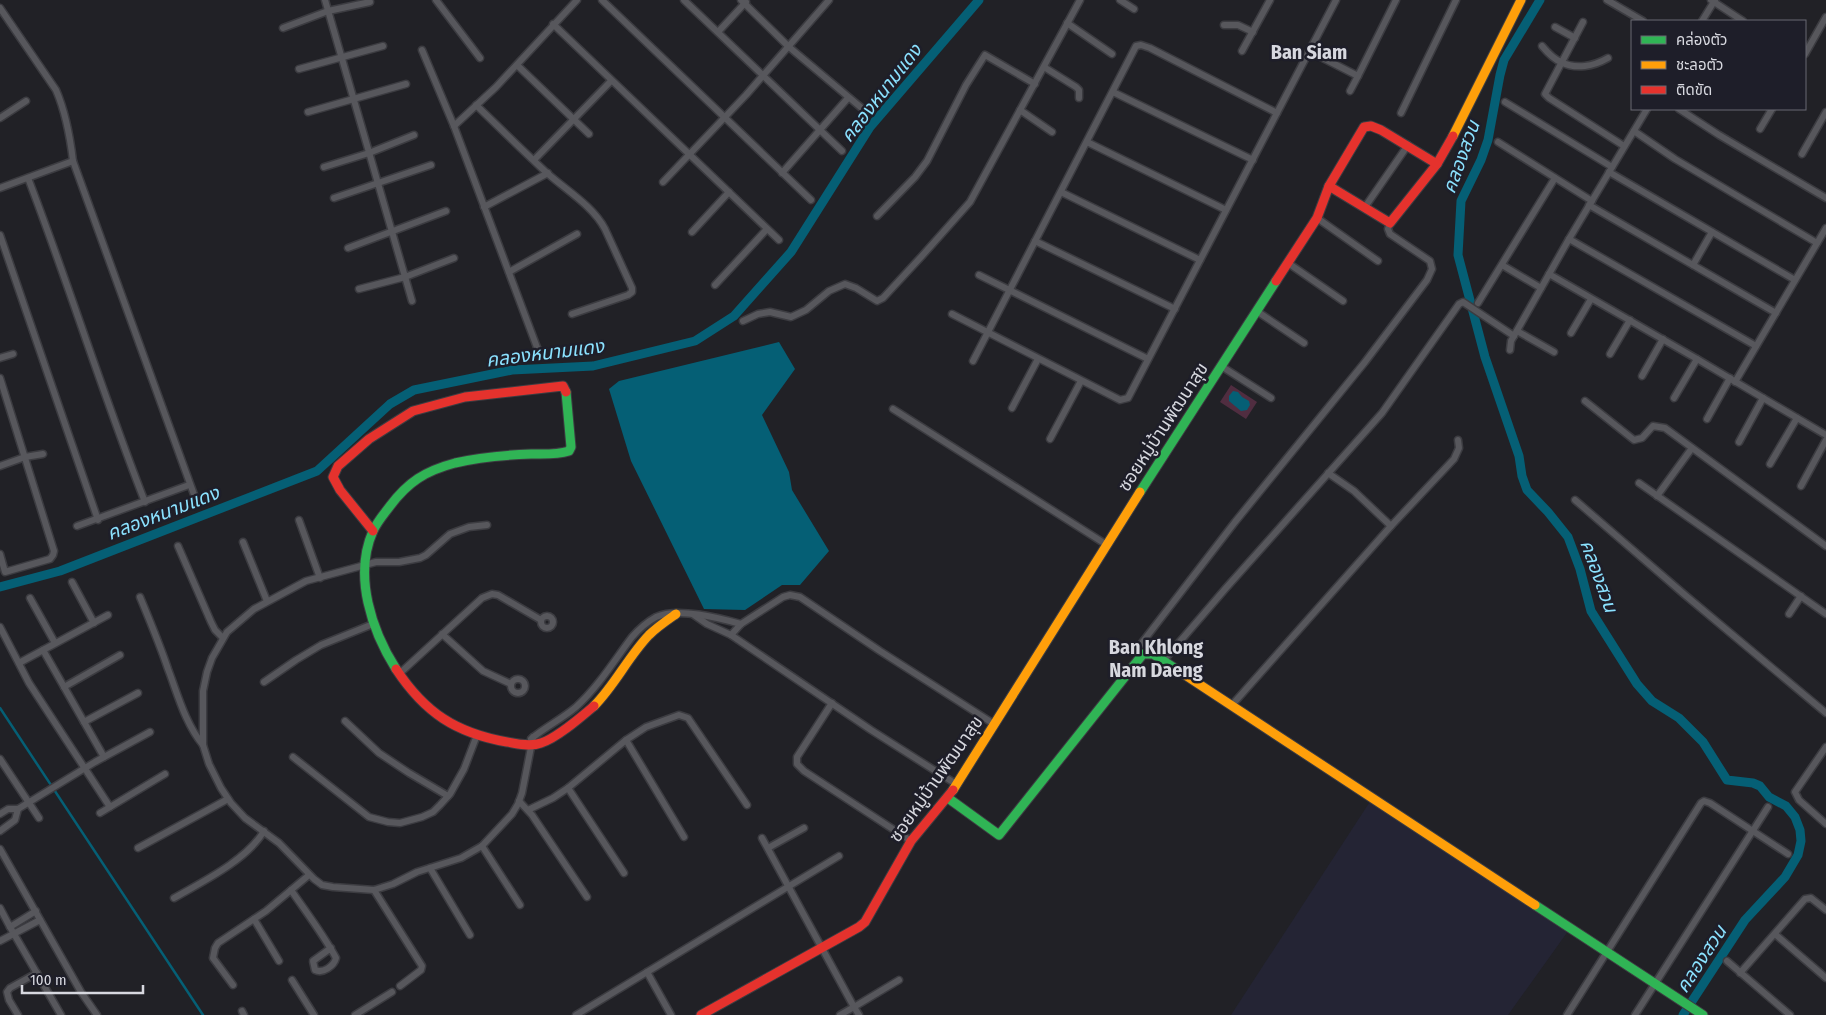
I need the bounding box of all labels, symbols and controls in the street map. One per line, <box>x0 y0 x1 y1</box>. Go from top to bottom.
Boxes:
legend <box>1631 20 1806 110</box>
text: คล่องตัว <box>1676 31 1727 49</box>
water label: คลองหนามแดง <box>836 39 927 147</box>
district label: Ban Siam <box>1271 40 1347 64</box>
text: ชะลอตัว <box>1676 56 1723 74</box>
text: ติดขัด <box>1676 81 1712 99</box>
water label: คลองสวน <box>1437 116 1485 196</box>
water label: คลองหนามแดง <box>485 334 606 372</box>
street label: ซอยหมู่บ้านพัฒนาสุข <box>1113 358 1214 496</box>
water label: คลองหนามแดง <box>104 481 223 545</box>
water label: คลองสวน <box>1575 537 1623 617</box>
district label: Ban Khlong Nam Daeng <box>1109 635 1203 682</box>
street label: ซอยหมู่บ้านพัฒนาสุข <box>884 712 989 847</box>
water label: คลองสวน <box>1671 920 1732 997</box>
scale bar <box>22 962 144 994</box>
text: 100 m <box>30 971 67 989</box>

